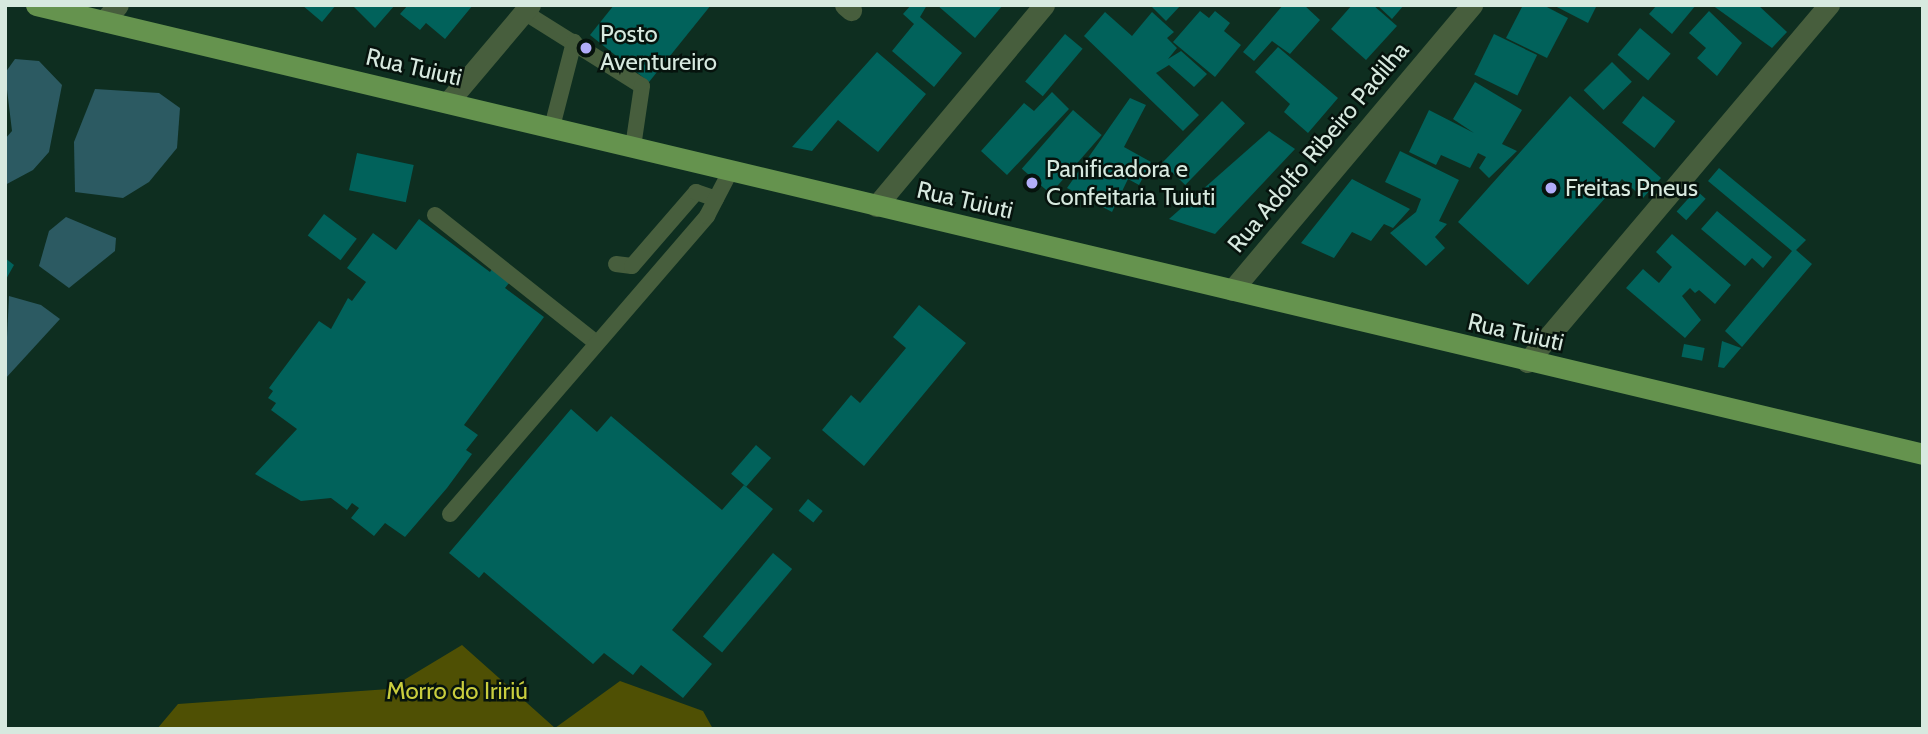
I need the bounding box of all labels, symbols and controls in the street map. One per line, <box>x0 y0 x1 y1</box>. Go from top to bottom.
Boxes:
place label: Posto Aventureiro <box>600 20 717 76</box>
street label: Rua Adolfo Ribeiro Padilha <box>1221 36 1415 258</box>
marker: Posto Aventureiro <box>578 40 594 56</box>
street label: Rua Tuiuti <box>363 42 465 92</box>
place label: Panificadora e Confeitaria Tuiuti <box>1046 155 1215 211</box>
place label: Freitas Pneus <box>1565 174 1698 202</box>
street label: Rua Tuiuti <box>914 175 1016 225</box>
marker: Panificadora e Confeitaria Tuiuti <box>1024 175 1040 191</box>
marker: Freitas Pneus <box>1543 180 1559 196</box>
street label: Rua Tuiuti <box>1465 307 1567 357</box>
park label: Morro do Iririú <box>386 677 528 705</box>

